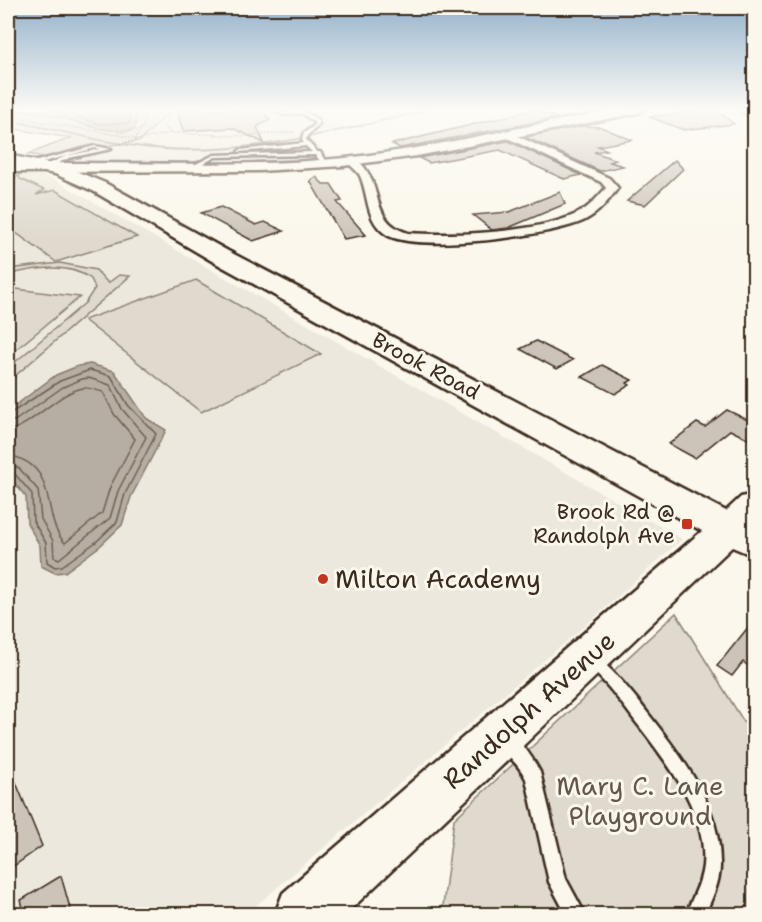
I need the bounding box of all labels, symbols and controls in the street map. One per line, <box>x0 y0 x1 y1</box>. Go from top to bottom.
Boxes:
street label: Brook Road <box>367 326 485 406</box>
place label: Brook Rd @ Randolph Ave <box>533 498 675 550</box>
marker: Brook Rd @ Randolph Ave <box>680 517 694 531</box>
place label: Milton Academy <box>335 561 541 596</box>
marker: Milton Academy <box>316 572 330 586</box>
street label: Randolph Avenue <box>435 623 622 796</box>
park label: Mary C. Lane Playground <box>556 768 724 833</box>

